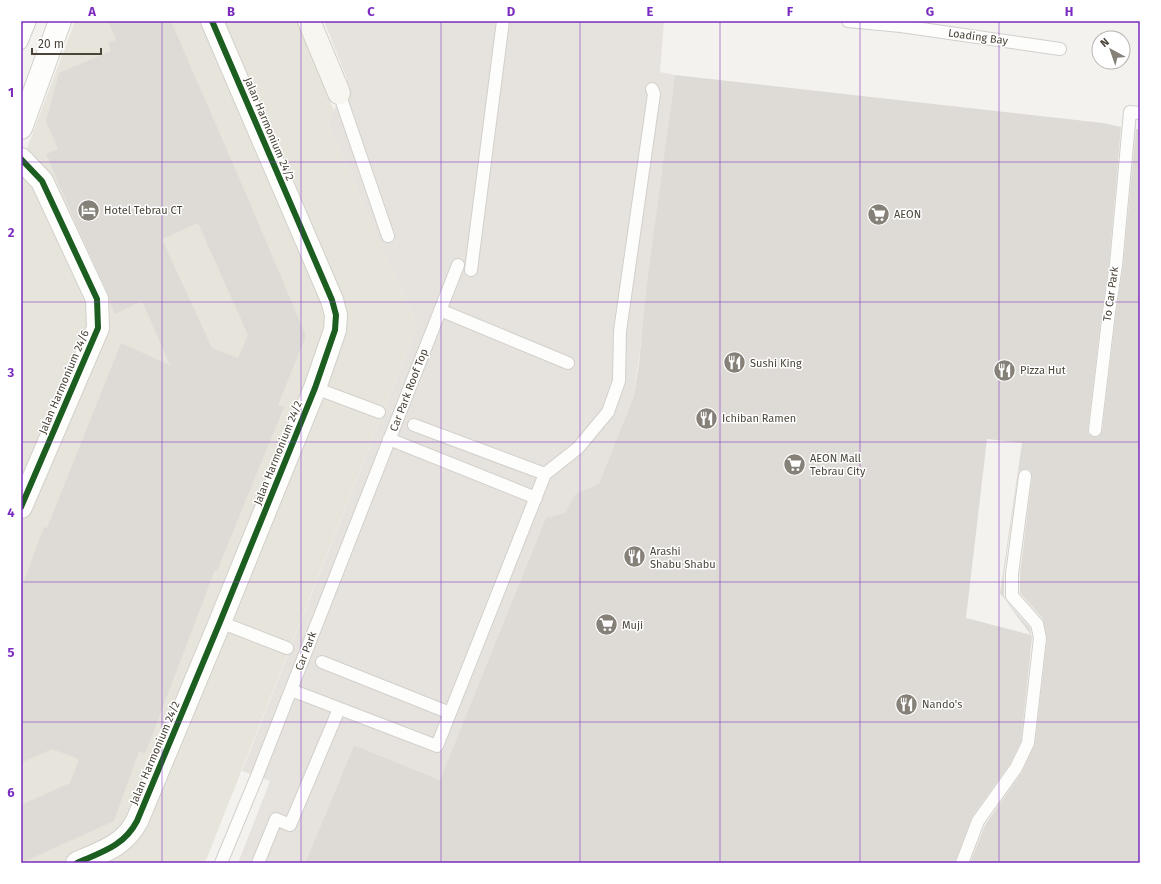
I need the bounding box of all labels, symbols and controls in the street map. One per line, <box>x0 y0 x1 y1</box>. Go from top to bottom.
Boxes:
text: A <box>87 4 96 19</box>
text: B <box>227 4 235 19</box>
text: C <box>367 4 375 19</box>
text: D <box>507 4 516 19</box>
text: E <box>647 4 654 19</box>
text: F <box>787 4 794 19</box>
text: G <box>926 4 934 19</box>
text: H <box>1065 4 1073 19</box>
street label: Loading Bay <box>947 26 1009 48</box>
scale bar <box>32 30 101 56</box>
north arrow <box>1091 30 1131 70</box>
text: N <box>1098 35 1112 50</box>
text: 20 m <box>38 37 64 51</box>
street label: Jalan Harmonium 24/2 <box>241 75 297 183</box>
text: 1 <box>8 85 14 100</box>
hotel icon: Hotel Tebrau CT <box>76 197 102 223</box>
supermarket icon: AEON <box>865 201 891 227</box>
place label: Hotel Tebrau CT <box>104 204 183 217</box>
place label: AEON <box>894 208 921 221</box>
text: 2 <box>8 225 15 240</box>
street label: To Car Park <box>1101 265 1121 322</box>
street label: Jalan Harmonium 24/6 <box>36 328 92 436</box>
street label: Car Park Roof Top <box>387 347 431 433</box>
restaurant icon: Sushi King <box>722 350 748 376</box>
place label: Sushi King <box>750 357 802 370</box>
restaurant icon: Pizza Hut <box>992 357 1018 383</box>
place label: Pizza Hut <box>1020 364 1066 377</box>
text: 3 <box>7 365 15 380</box>
street label: Jalan Harmonium 24/2 <box>251 399 305 507</box>
restaurant icon: Ichiban Ramen <box>693 405 719 431</box>
place label: Ichiban Ramen <box>722 412 796 425</box>
supermarket icon: AEON Mall Tebrau City <box>782 451 808 477</box>
place label: AEON Mall Tebrau City <box>810 452 866 478</box>
text: 4 <box>7 505 15 520</box>
restaurant icon: Arashi Shabu Shabu <box>621 544 647 570</box>
place label: Arashi Shabu Shabu <box>650 545 716 571</box>
supermarket icon: Muji <box>593 612 619 638</box>
place label: Muji <box>622 619 643 632</box>
street label: Car Park <box>293 629 320 672</box>
text: 5 <box>8 645 15 660</box>
restaurant icon: Nando's <box>894 691 920 717</box>
place label: Nando's <box>922 698 962 711</box>
street label: Jalan Harmonium 24/2 <box>127 699 183 807</box>
text: 6 <box>7 785 15 800</box>

